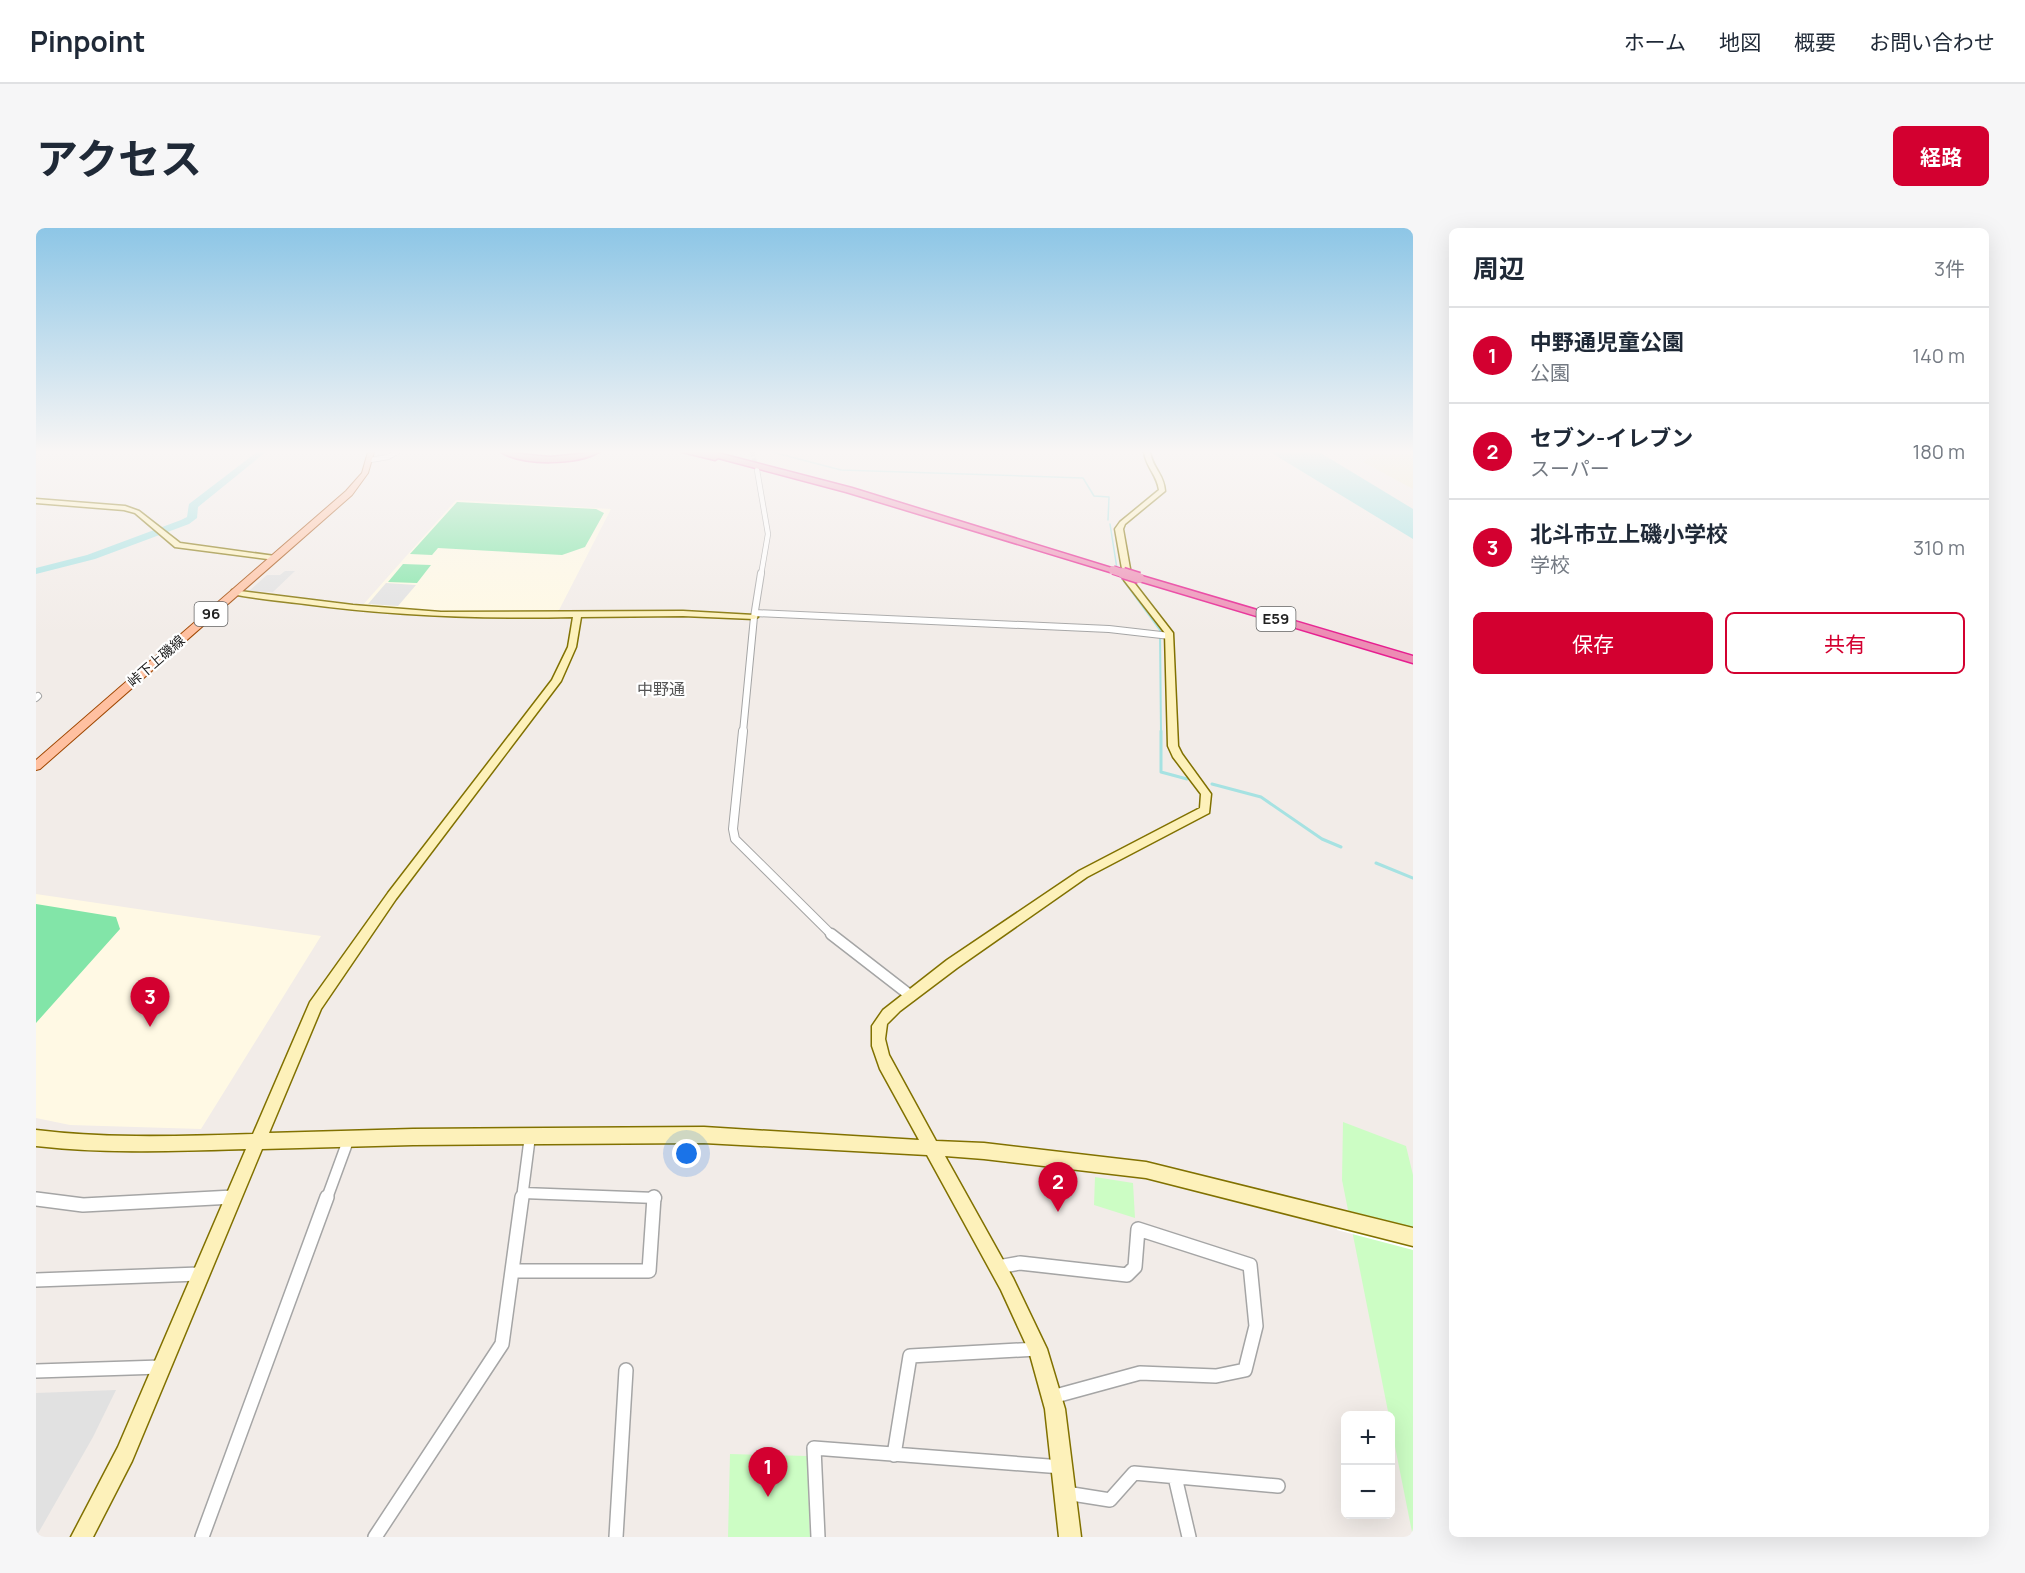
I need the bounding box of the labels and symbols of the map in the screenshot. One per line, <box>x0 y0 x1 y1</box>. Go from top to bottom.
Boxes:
road number: 96 <box>194 602 228 626</box>
road number: E59 <box>1256 607 1296 631</box>
street label: 峠下上磯線 <box>123 630 188 691</box>
district label: 中野通 <box>637 678 685 700</box>
pin: 3 <box>130 978 170 1027</box>
your location <box>672 1139 701 1168</box>
pin: 2 <box>1038 1162 1078 1212</box>
pin: 1 <box>748 1448 788 1497</box>

